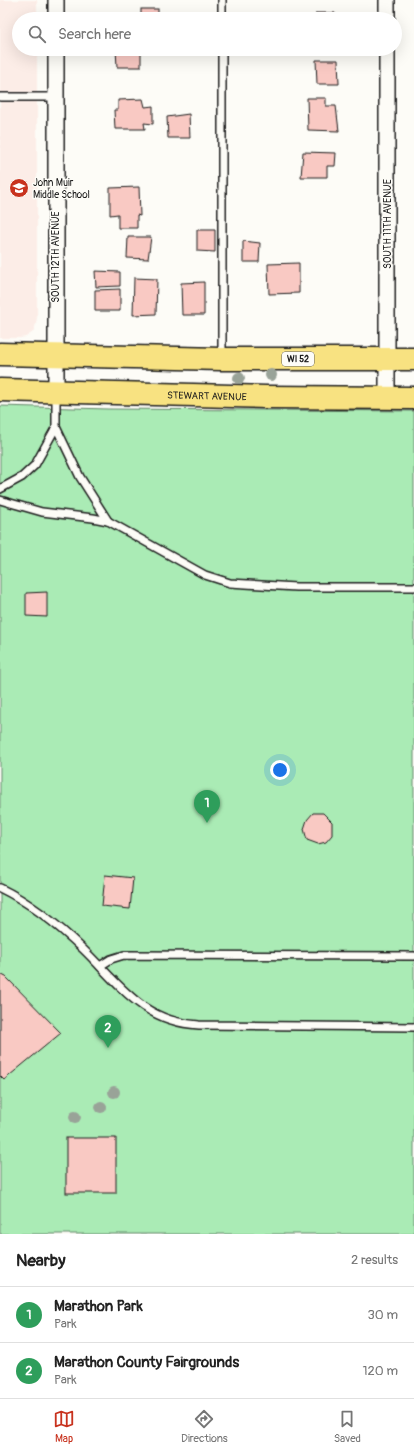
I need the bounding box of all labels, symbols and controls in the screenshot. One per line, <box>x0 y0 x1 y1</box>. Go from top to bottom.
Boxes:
search box <box>12 12 402 56</box>
icon: search <box>26 23 48 45</box>
text: Search here <box>58 25 131 44</box>
school or university icon: John Muir Middle School <box>8 177 30 199</box>
place label: John Muir Middle School <box>33 177 90 201</box>
street label: SOUTH 11TH AVENUE <box>382 179 394 269</box>
street label: SOUTH 12TH AVENUE <box>50 211 62 303</box>
road number: WI 52 <box>282 352 314 366</box>
street label: STEWART AVENUE <box>167 389 247 403</box>
your location <box>270 760 290 780</box>
pin: 1 <box>194 790 220 823</box>
pin: 2 <box>95 1015 121 1048</box>
text: Nearby <box>16 1250 65 1271</box>
text: 2 results <box>351 1252 398 1268</box>
text: Marathon Park <box>54 1297 143 1316</box>
text: 1 <box>26 1307 32 1323</box>
text: 30 m <box>368 1307 398 1323</box>
text: Park <box>54 1316 77 1332</box>
text: Marathon County Fairgrounds <box>54 1353 239 1372</box>
text: 2 <box>25 1363 33 1379</box>
text: 120 m <box>362 1363 398 1379</box>
text: Park <box>54 1372 77 1388</box>
tab: Map <box>53 1408 75 1445</box>
tab: Directions <box>181 1408 228 1445</box>
tab: Saved <box>334 1408 361 1445</box>

